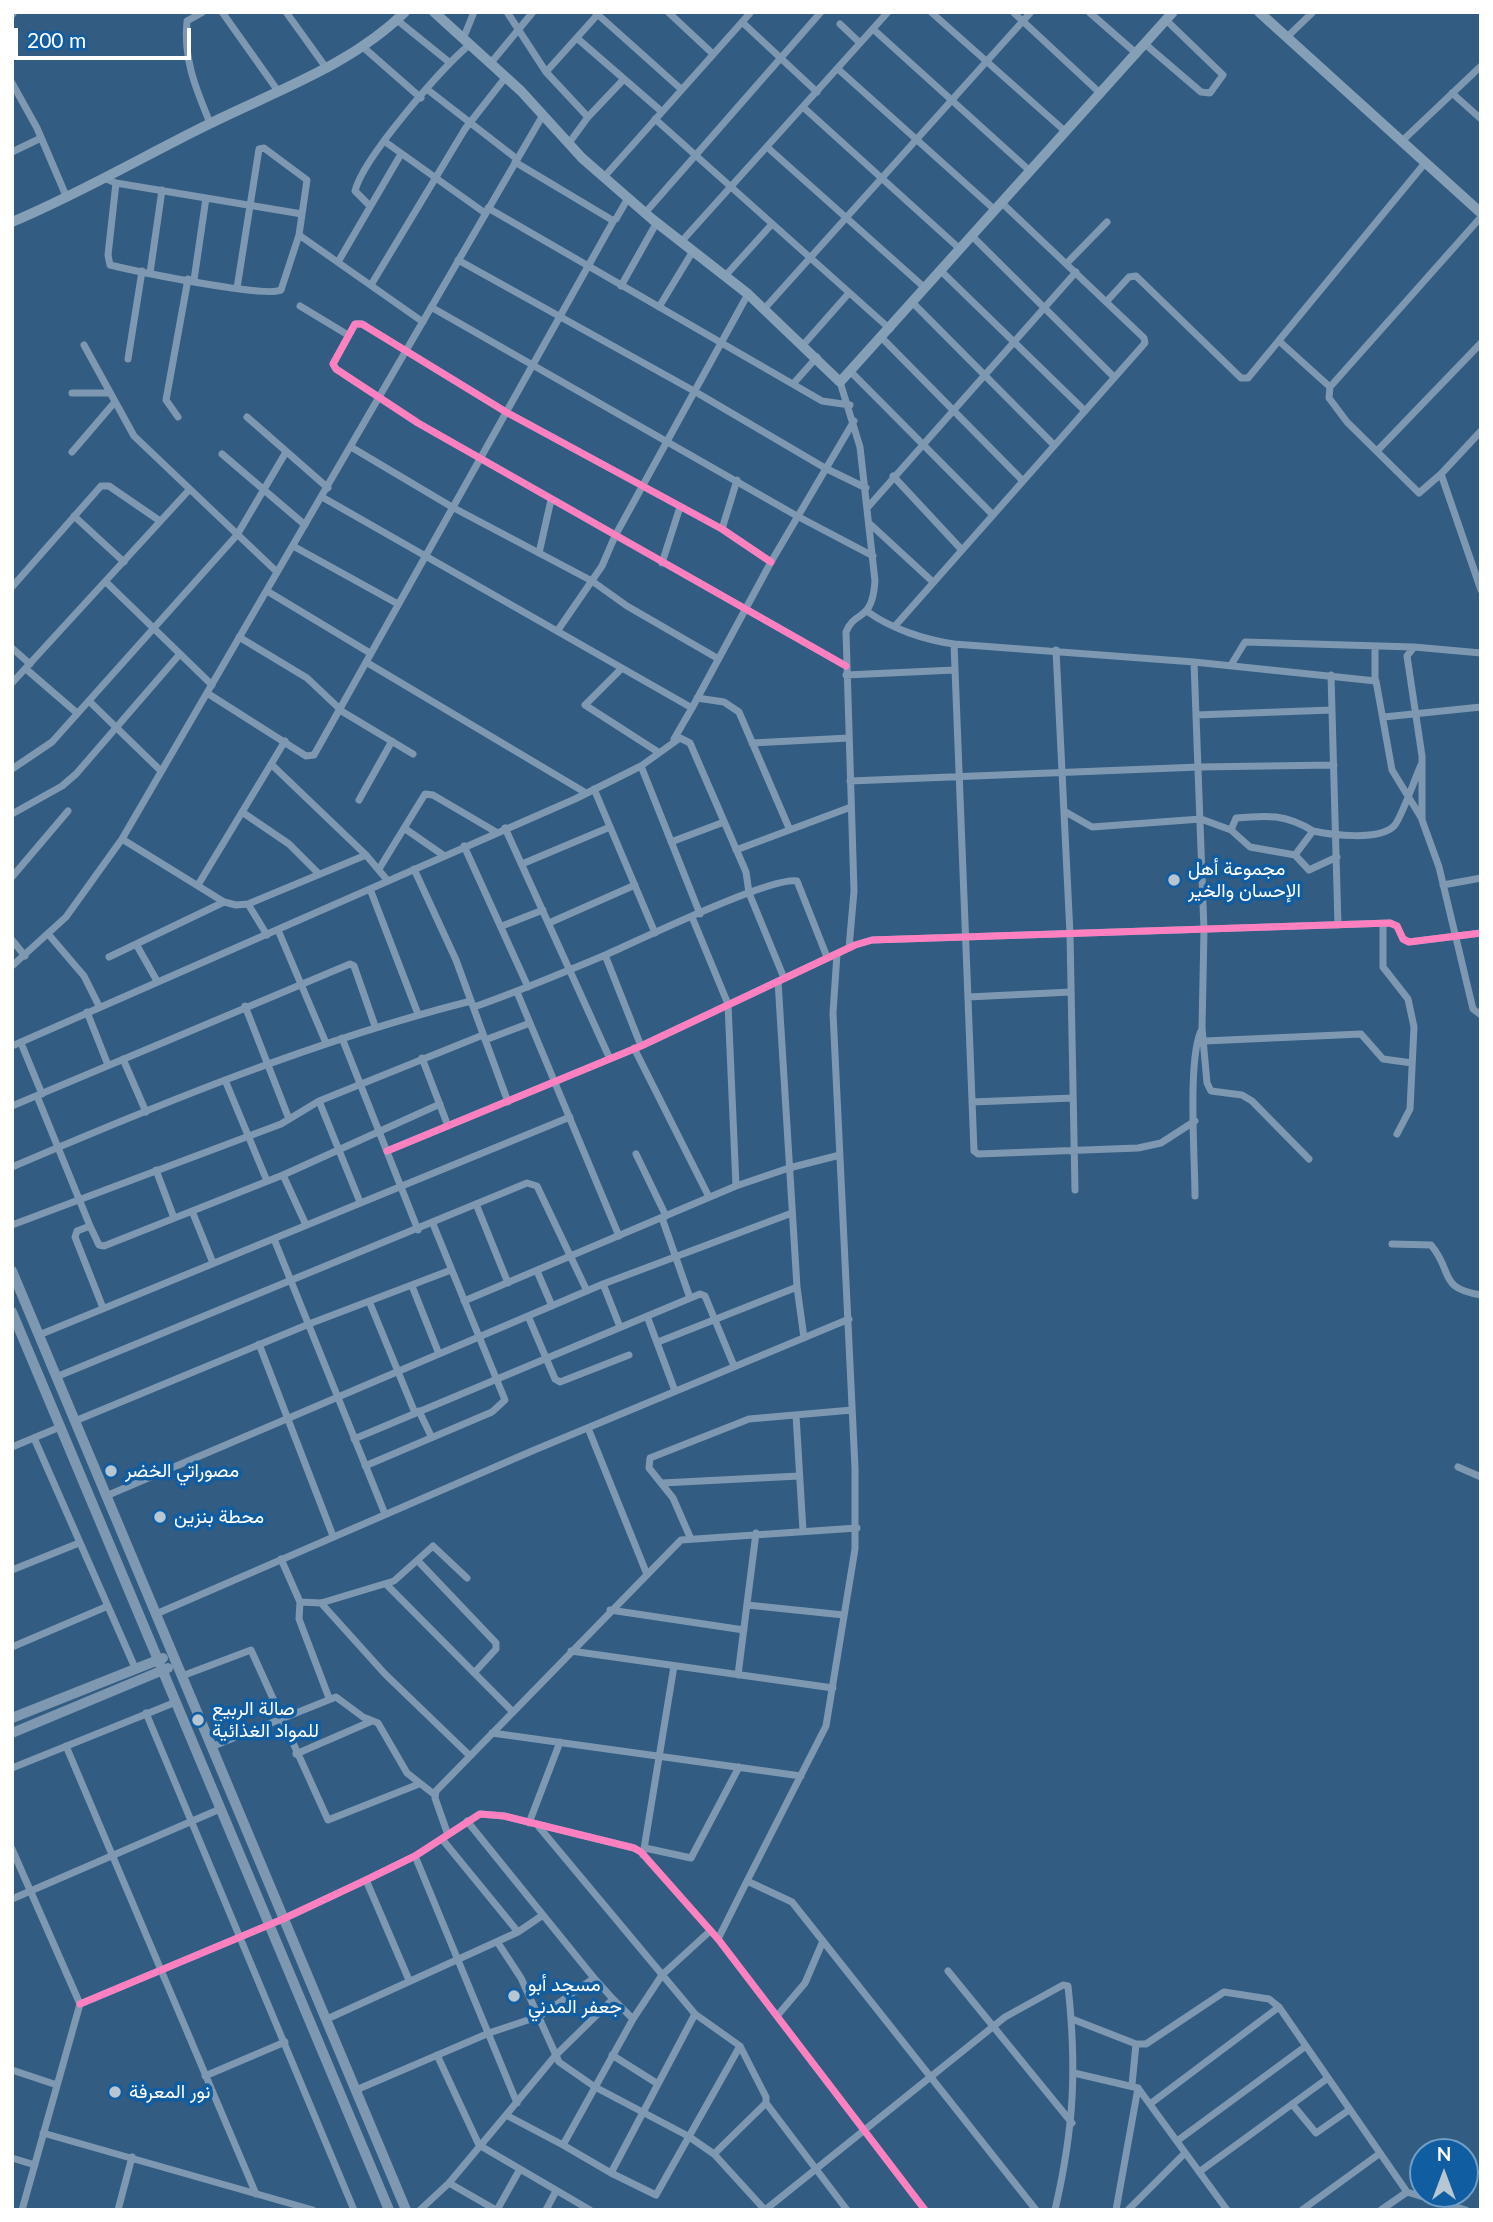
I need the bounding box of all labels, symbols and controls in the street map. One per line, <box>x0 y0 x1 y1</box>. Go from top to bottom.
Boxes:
scale bar <box>18 14 194 58</box>
text: 200 m <box>27 27 86 52</box>
place label: مجموعة أهل الإحسان والخير <box>1188 858 1301 902</box>
marker: مجموعة أهل الإحسان والخير <box>1166 872 1182 888</box>
place label: مصوراتي الخضر <box>125 1460 239 1482</box>
marker: مصوراتي الخضر <box>103 1463 119 1479</box>
place label: محطة بنزين <box>174 1506 264 1528</box>
marker: محطة بنزين <box>152 1509 168 1525</box>
place label: صالة الربيع للمواد الغذائية <box>212 1698 319 1742</box>
marker: صالة الربيع للمواد الغذائية <box>190 1712 206 1728</box>
place label: مسجد أبو جعفر المدني <box>528 1974 622 2018</box>
marker: مسجد أبو جعفر المدني <box>506 1988 522 2004</box>
place label: نور المعرفة <box>129 2081 210 2103</box>
marker: نور المعرفة <box>107 2084 123 2100</box>
north arrow <box>1409 2138 1479 2208</box>
text: N <box>1437 2142 1451 2165</box>

